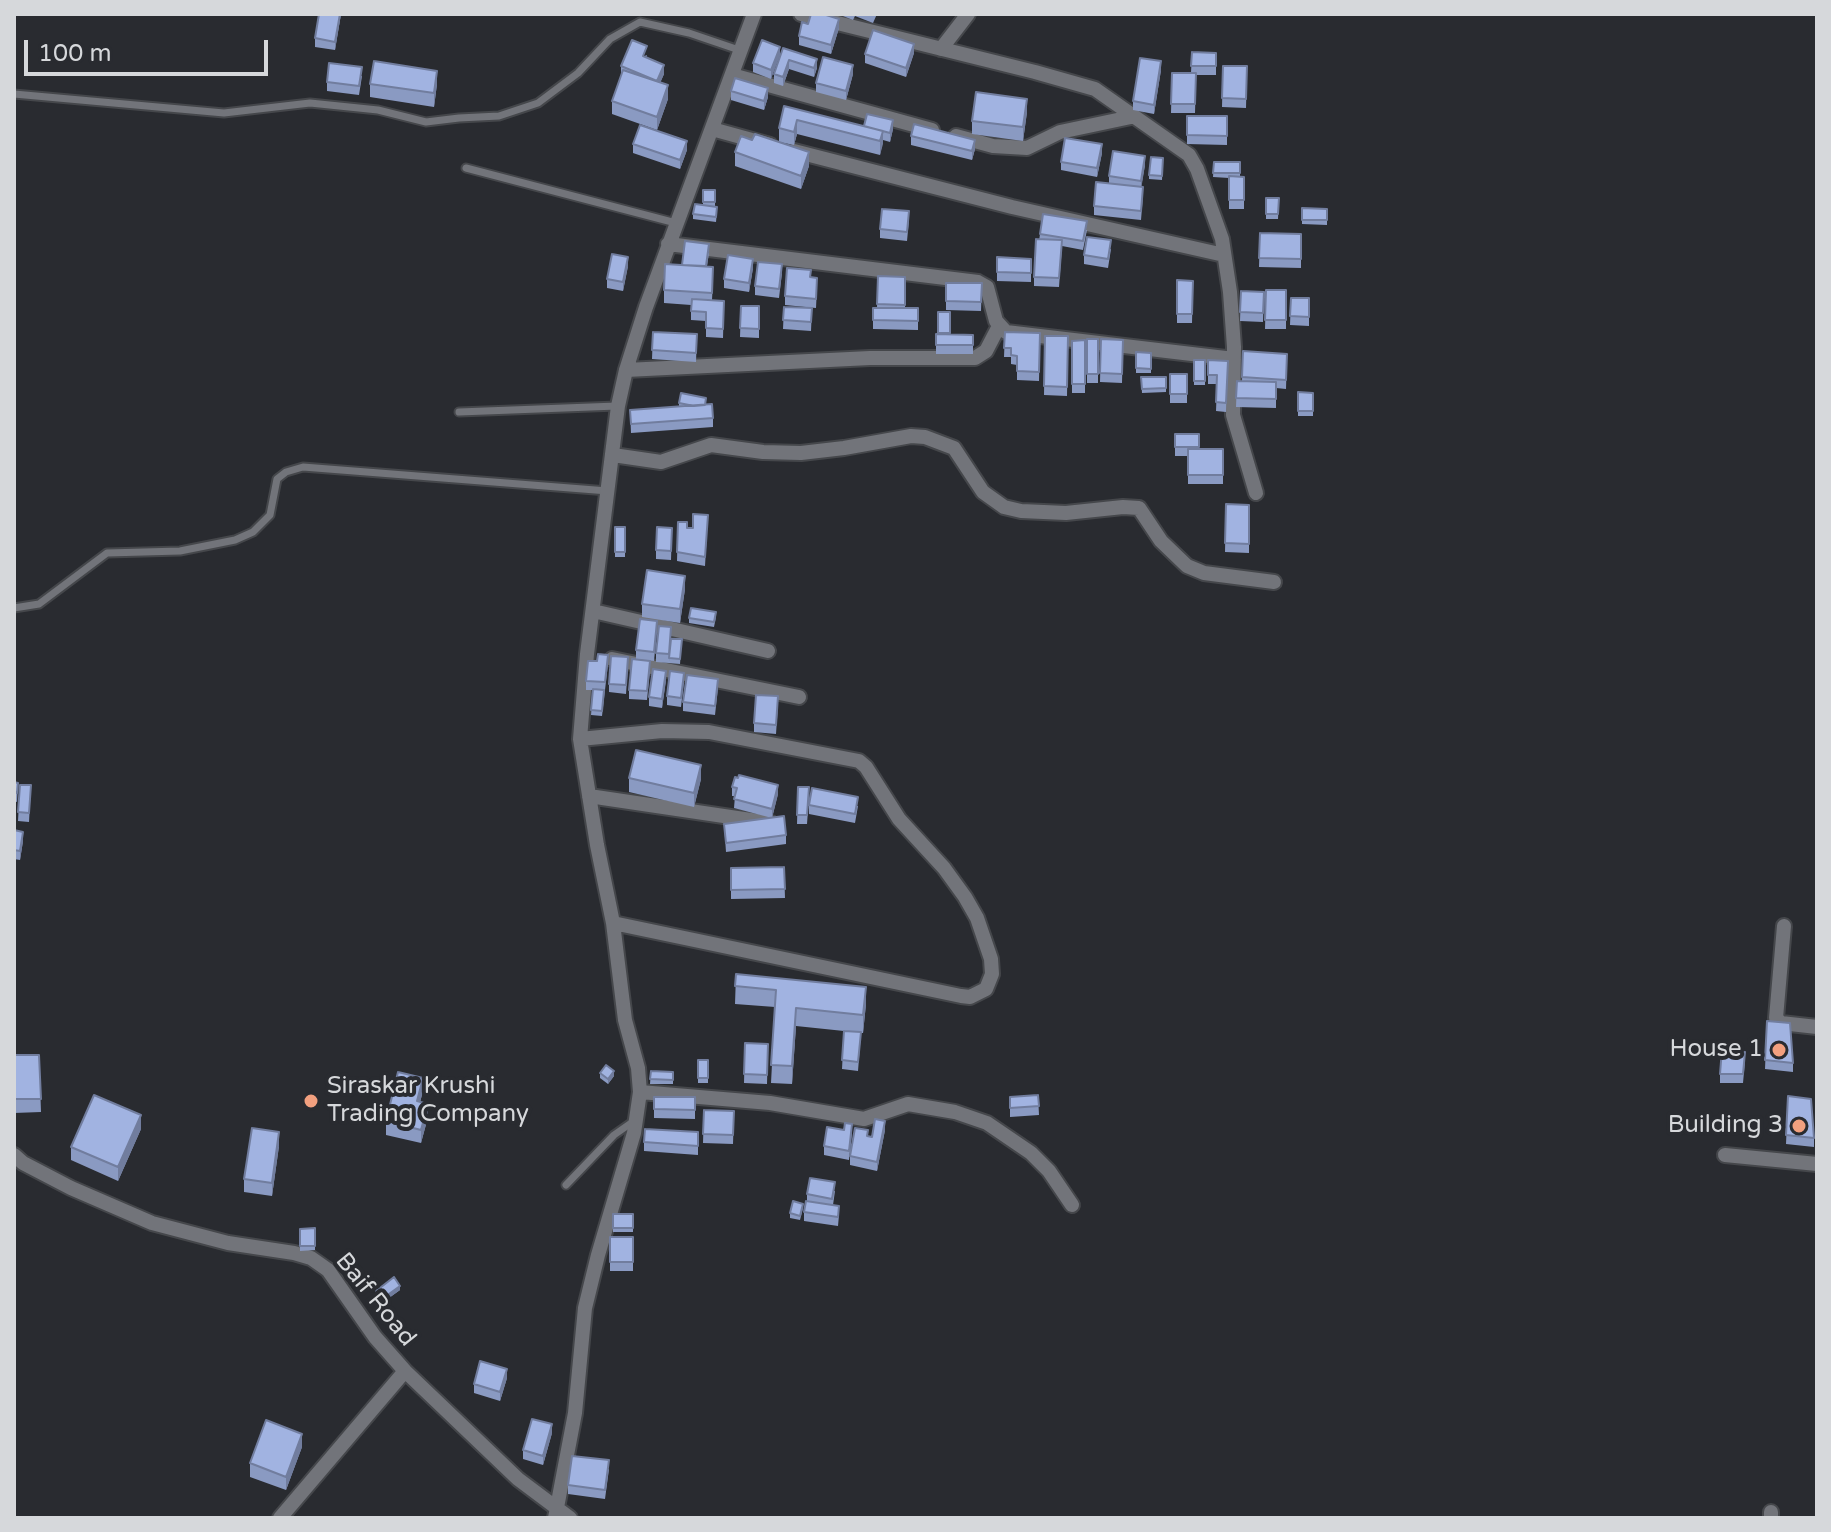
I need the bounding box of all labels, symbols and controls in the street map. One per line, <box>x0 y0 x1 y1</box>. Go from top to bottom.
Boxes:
scale bar <box>28 24 272 74</box>
text: 100 m <box>38 39 112 68</box>
place label: House 1 <box>1670 1036 1763 1064</box>
marker: House 1 <box>1770 1041 1788 1059</box>
place label: Siraskar Krushi Trading Company <box>327 1073 529 1129</box>
marker: Siraskar Krushi Trading Company <box>302 1092 320 1110</box>
place label: Building 3 <box>1668 1112 1783 1140</box>
marker: Building 3 <box>1790 1117 1808 1135</box>
street label: Baif Road <box>329 1247 421 1353</box>

